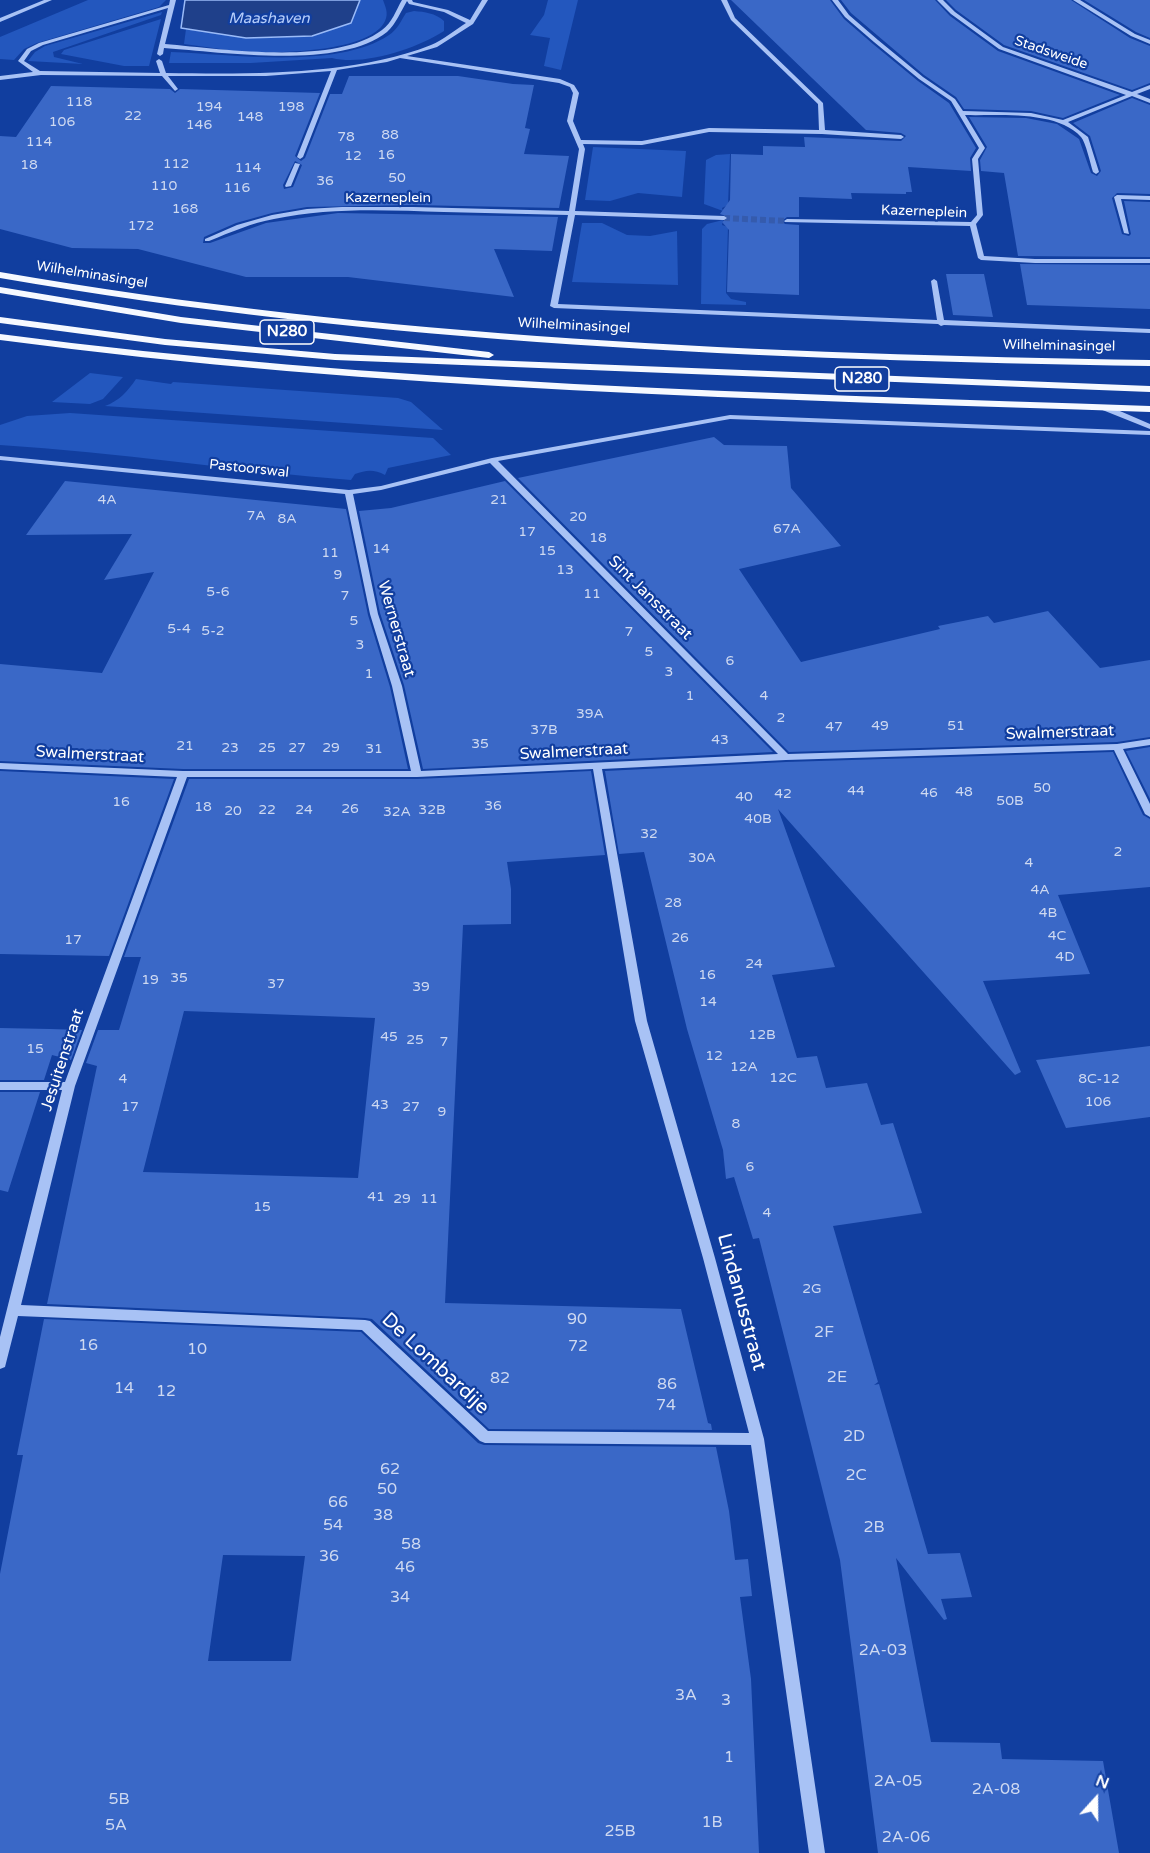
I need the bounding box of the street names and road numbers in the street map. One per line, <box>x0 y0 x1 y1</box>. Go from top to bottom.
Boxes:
street label: Stadsweide <box>1012 33 1090 73</box>
street label: Kazerneplein <box>345 190 431 206</box>
street label: Kazerneplein <box>881 202 967 222</box>
street label: Wilhelminasingel <box>35 258 149 292</box>
street label: Wilhelminasingel <box>517 315 631 337</box>
road number: N280 <box>260 320 314 344</box>
street label: Wilhelminasingel <box>1003 337 1115 355</box>
road number: N280 <box>835 367 889 391</box>
street label: Pastoorswal <box>208 456 290 482</box>
street label: Sint Jansstraat <box>604 552 696 644</box>
street label: Wernerstraat <box>373 579 419 679</box>
street label: Swalmerstraat <box>1005 722 1115 744</box>
street label: Swalmerstraat <box>519 740 629 764</box>
street label: Swalmerstraat <box>35 743 145 767</box>
street label: Jesuitenstraat <box>37 1006 89 1114</box>
street label: Lindanusstraat <box>711 1231 771 1373</box>
street label: De Lombardije <box>376 1308 494 1420</box>

